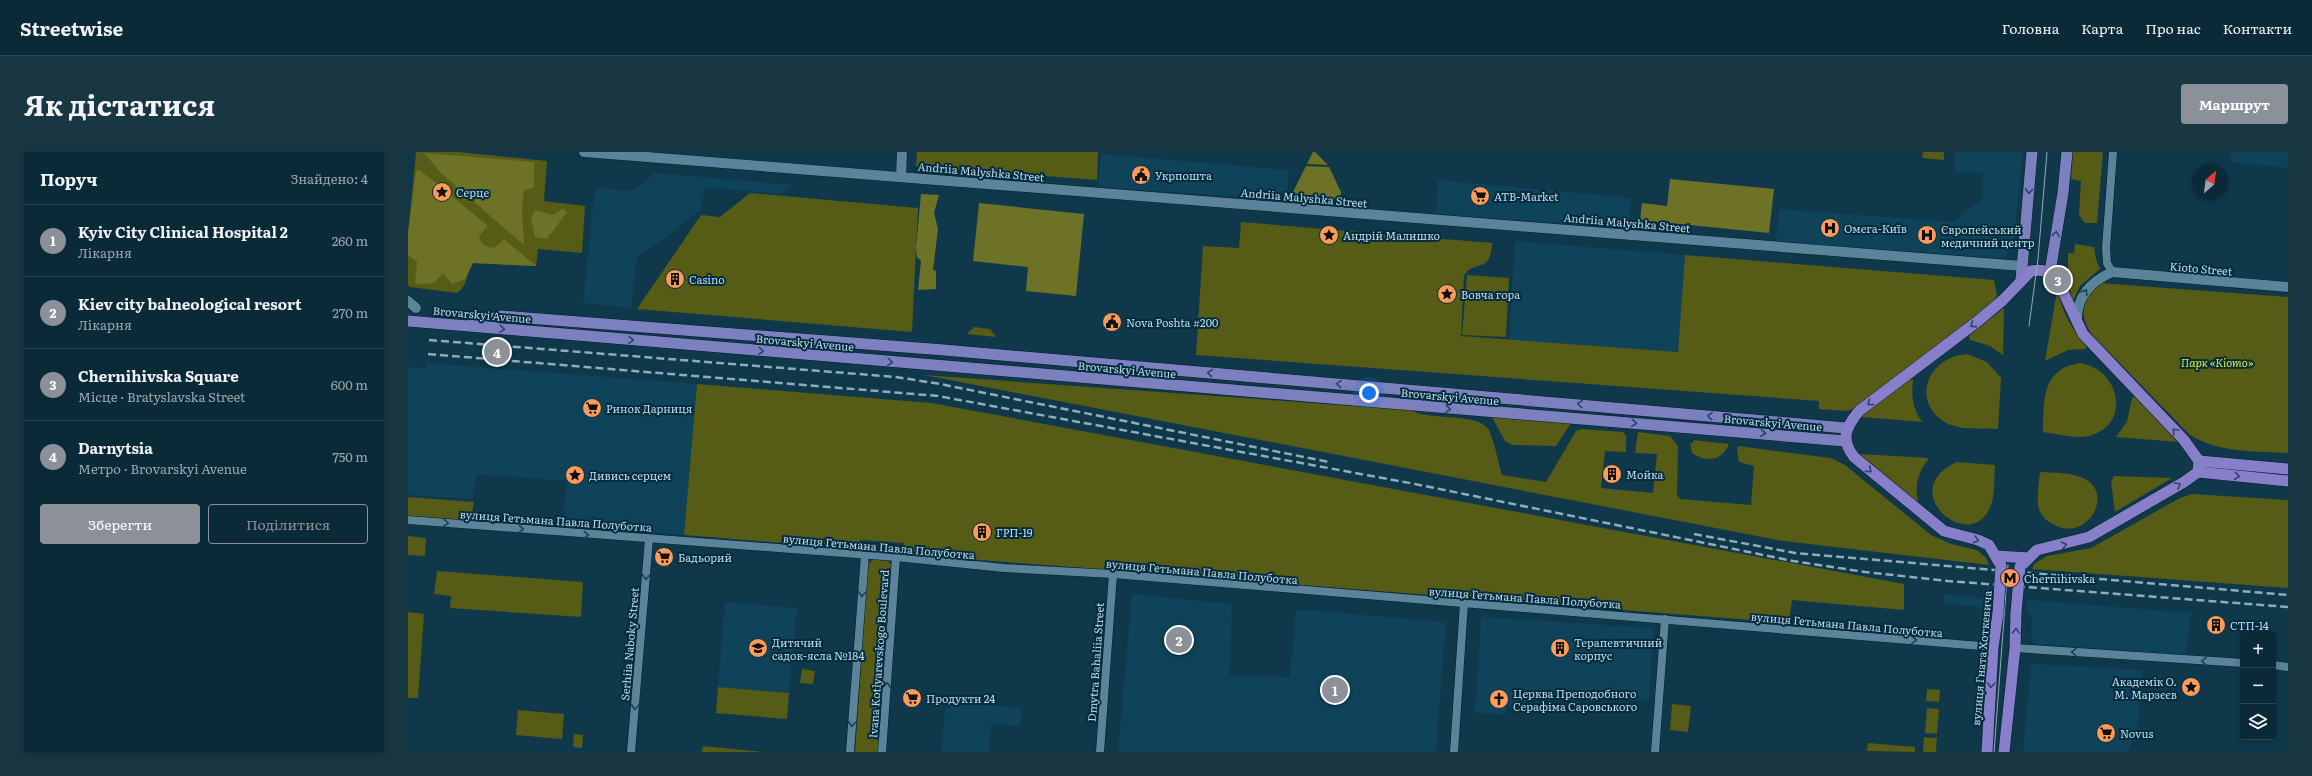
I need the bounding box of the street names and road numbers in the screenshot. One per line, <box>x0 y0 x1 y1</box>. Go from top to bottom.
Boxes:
street label: Andriia Malyshka Street <box>917 157 1046 185</box>
street label: Andriia Malyshka Street <box>1240 183 1369 211</box>
street label: Andriia Malyshka Street <box>1563 208 1692 236</box>
street label: Kioto Street <box>2169 257 2234 279</box>
street label: Brovarskyi Avenue <box>432 302 532 326</box>
street label: Brovarskyi Avenue <box>755 330 855 354</box>
street label: Brovarskyi Avenue <box>1077 357 1177 381</box>
street label: Brovarskyi Avenue <box>1400 384 1500 408</box>
street label: Brovarskyi Avenue <box>1723 410 1823 434</box>
street label: вулиця Гетьмана Павла Полуботка <box>459 505 653 535</box>
street label: вулиця Гетьмана Павла Полуботка <box>782 530 976 562</box>
street label: вулиця Гетьмана Павла Полуботка <box>1105 555 1299 587</box>
street label: Ivana Kotlyarevskogo Boulevard <box>864 569 892 739</box>
street label: вулиця Гетьмана Павла Полуботка <box>1428 582 1622 612</box>
street label: Serhiia Naboky Street <box>616 586 642 701</box>
street label: вулиця Гната Хоткевича <box>1967 590 1995 726</box>
street label: Dmytra Bahaliia Street <box>1083 601 1107 722</box>
street label: вулиця Гетьмана Павла Полуботка <box>1750 608 1944 640</box>

